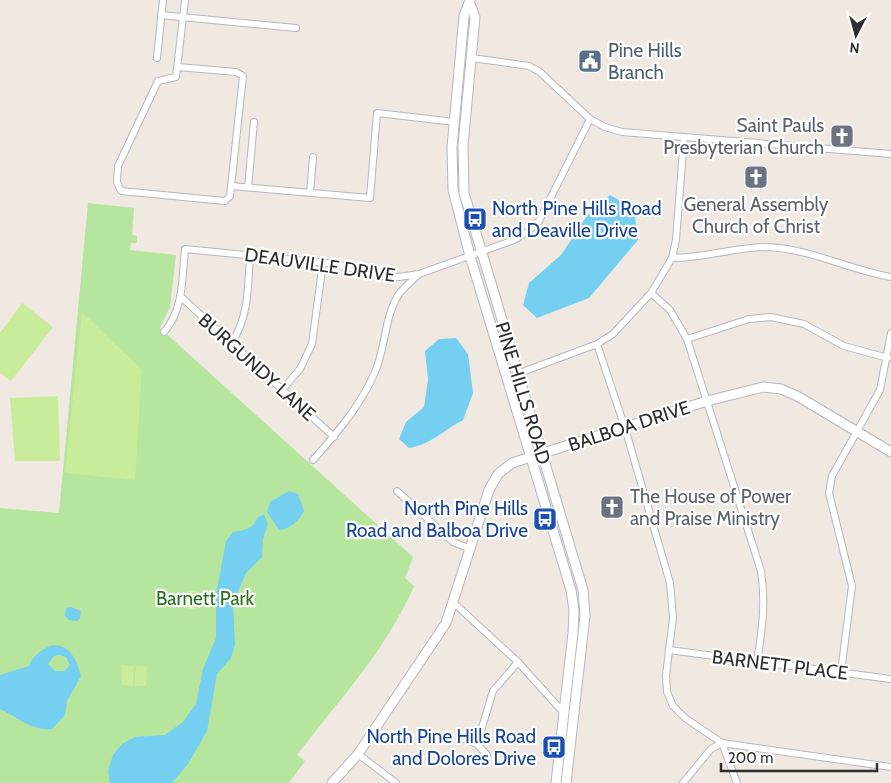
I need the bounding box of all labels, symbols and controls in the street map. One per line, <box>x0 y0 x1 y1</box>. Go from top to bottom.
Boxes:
north arrow <box>831 10 881 60</box>
text: N <box>849 38 861 57</box>
place label: Pine Hills Branch <box>608 39 682 84</box>
public building icon: Pine Hills Branch <box>577 48 603 74</box>
place label: Saint Pauls Presbyterian Church <box>663 114 824 159</box>
church icon: Saint Pauls Presbyterian Church <box>829 123 855 149</box>
church icon: General Assembly Church of Christ <box>743 164 769 190</box>
place label: General Assembly Church of Christ <box>684 193 829 238</box>
place label: North Pine Hills Road and Deaville Drive <box>492 197 662 242</box>
bus stop icon: North Pine Hills Road and Deaville Drive <box>462 206 488 232</box>
street label: DEAUVILLE DRIVE <box>243 243 397 287</box>
street label: BURGUNDY LANE <box>194 308 320 426</box>
street label: PINE HILLS ROAD <box>490 319 556 467</box>
street label: BALBOA DRIVE <box>565 396 693 456</box>
place label: The House of Power and Praise Ministry <box>630 485 791 530</box>
church icon: The House of Power and Praise Ministry <box>599 494 625 520</box>
place label: North Pine Hills Road and Balboa Drive <box>346 497 528 542</box>
bus stop icon: North Pine Hills Road and Balboa Drive <box>532 506 558 532</box>
park label: Barnett Park <box>156 587 255 610</box>
street label: BARNETT PLACE <box>711 645 849 685</box>
place label: North Pine Hills Road and Dolores Drive <box>366 725 536 770</box>
bus stop icon: North Pine Hills Road and Dolores Drive <box>541 734 567 760</box>
scale bar <box>721 740 877 772</box>
text: 200 m <box>728 749 773 767</box>

